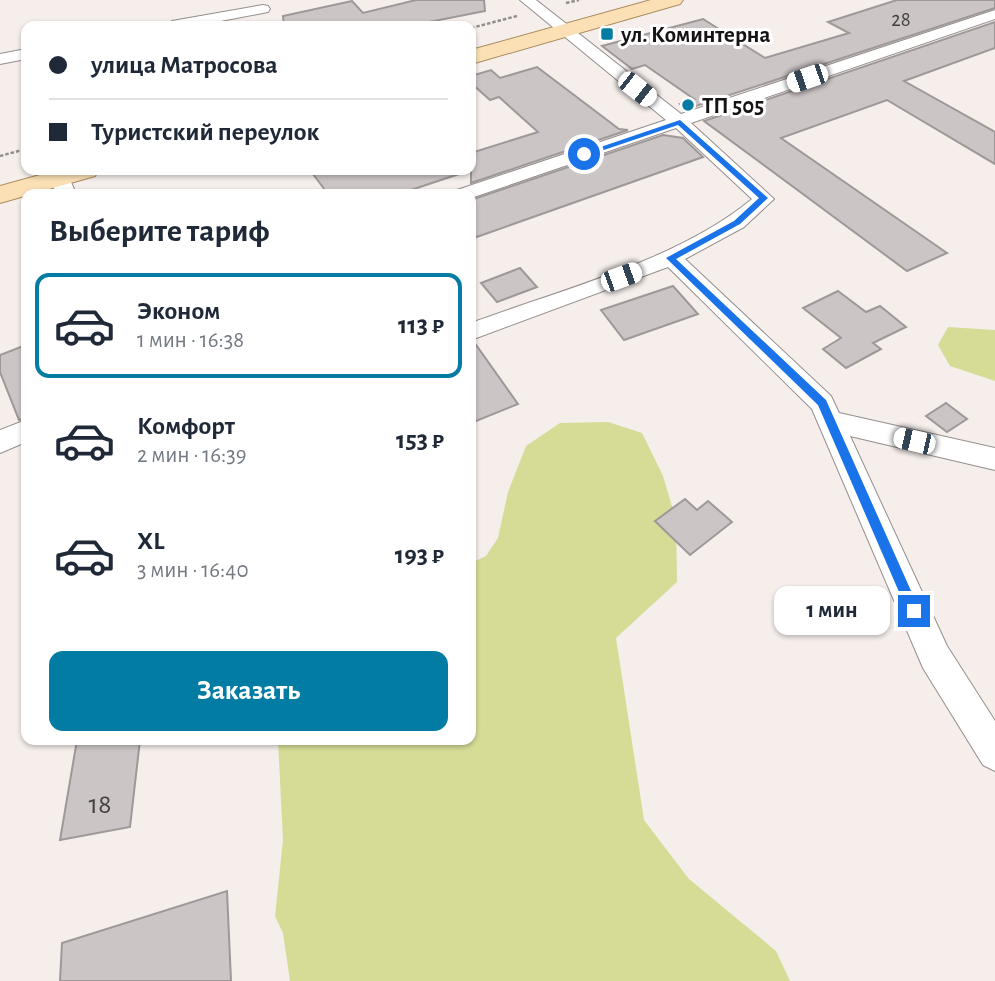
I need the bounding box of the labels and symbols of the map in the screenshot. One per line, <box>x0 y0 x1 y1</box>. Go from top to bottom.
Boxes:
house number: 28 <box>891 9 911 30</box>
place label: ул. Коминтерна <box>620 24 770 47</box>
marker: ул. Коминтерна <box>599 26 615 42</box>
car <box>784 61 831 95</box>
car <box>614 68 661 110</box>
place label: ТП 505 <box>702 95 764 118</box>
marker: ТП 505 <box>680 97 696 113</box>
route start <box>568 138 600 170</box>
car <box>598 260 645 294</box>
car <box>892 426 937 456</box>
callout: 1 мин <box>774 586 890 636</box>
route end <box>898 595 930 627</box>
house number: 18 <box>89 791 111 819</box>

